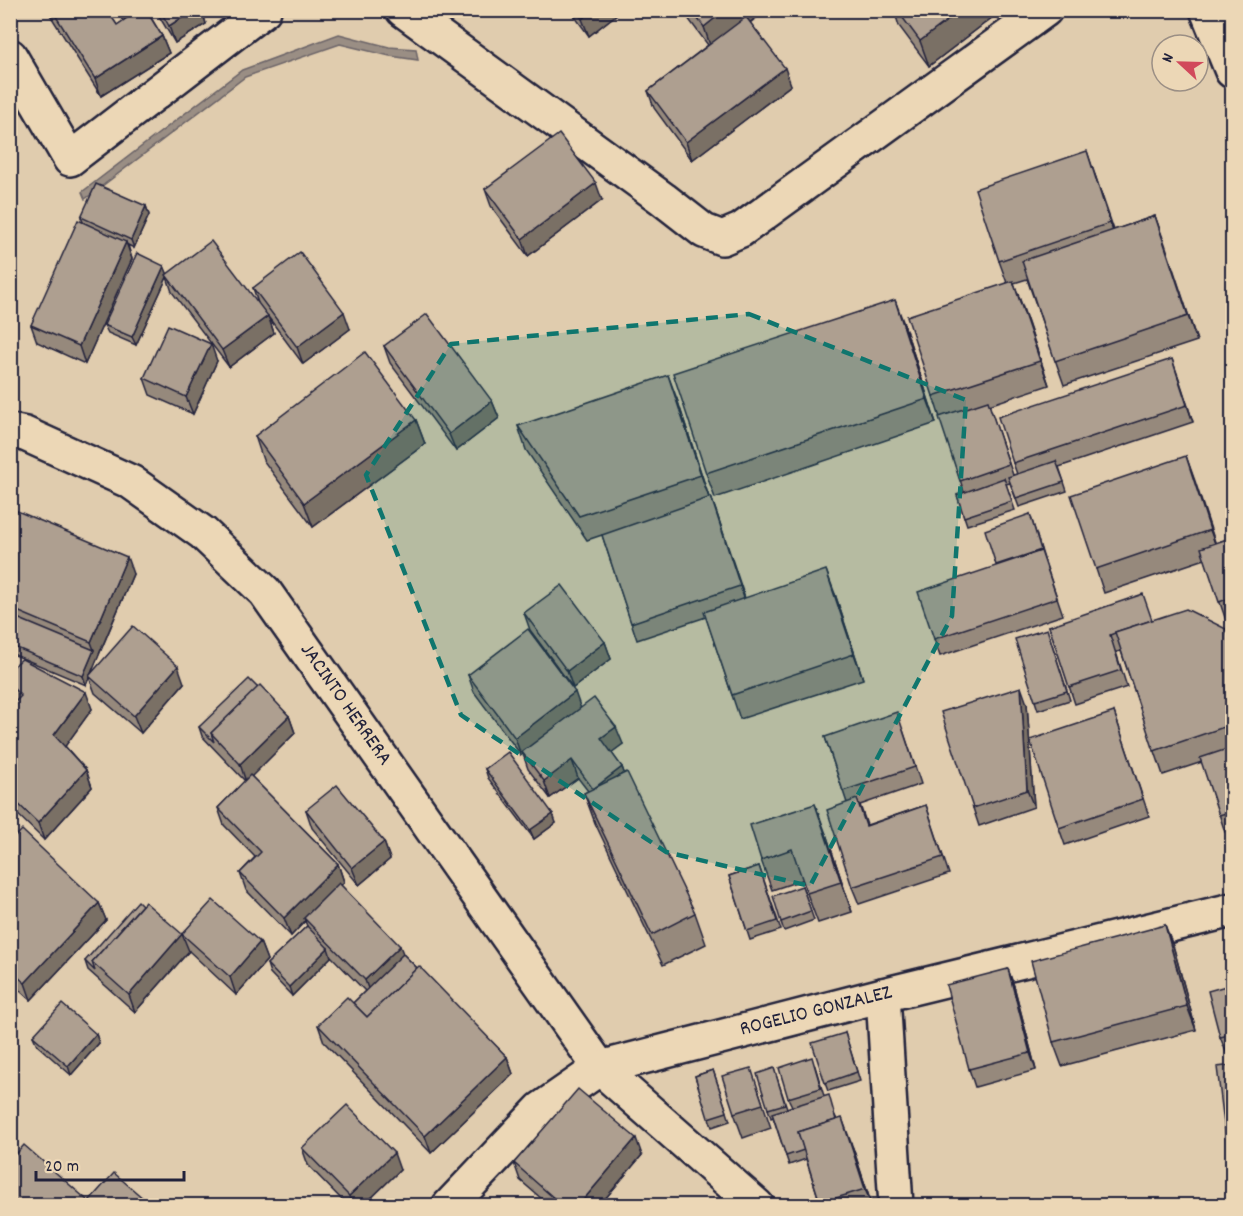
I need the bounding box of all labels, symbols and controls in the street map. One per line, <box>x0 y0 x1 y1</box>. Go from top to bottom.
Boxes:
north arrow <box>1150 33 1210 93</box>
text: N <box>1156 50 1181 66</box>
street label: JACINTO HERRERA <box>292 638 398 772</box>
street label: ROGELIO GONZALEZ <box>737 978 896 1045</box>
scale bar <box>36 1144 184 1182</box>
text: 20 m <box>45 1155 79 1180</box>

